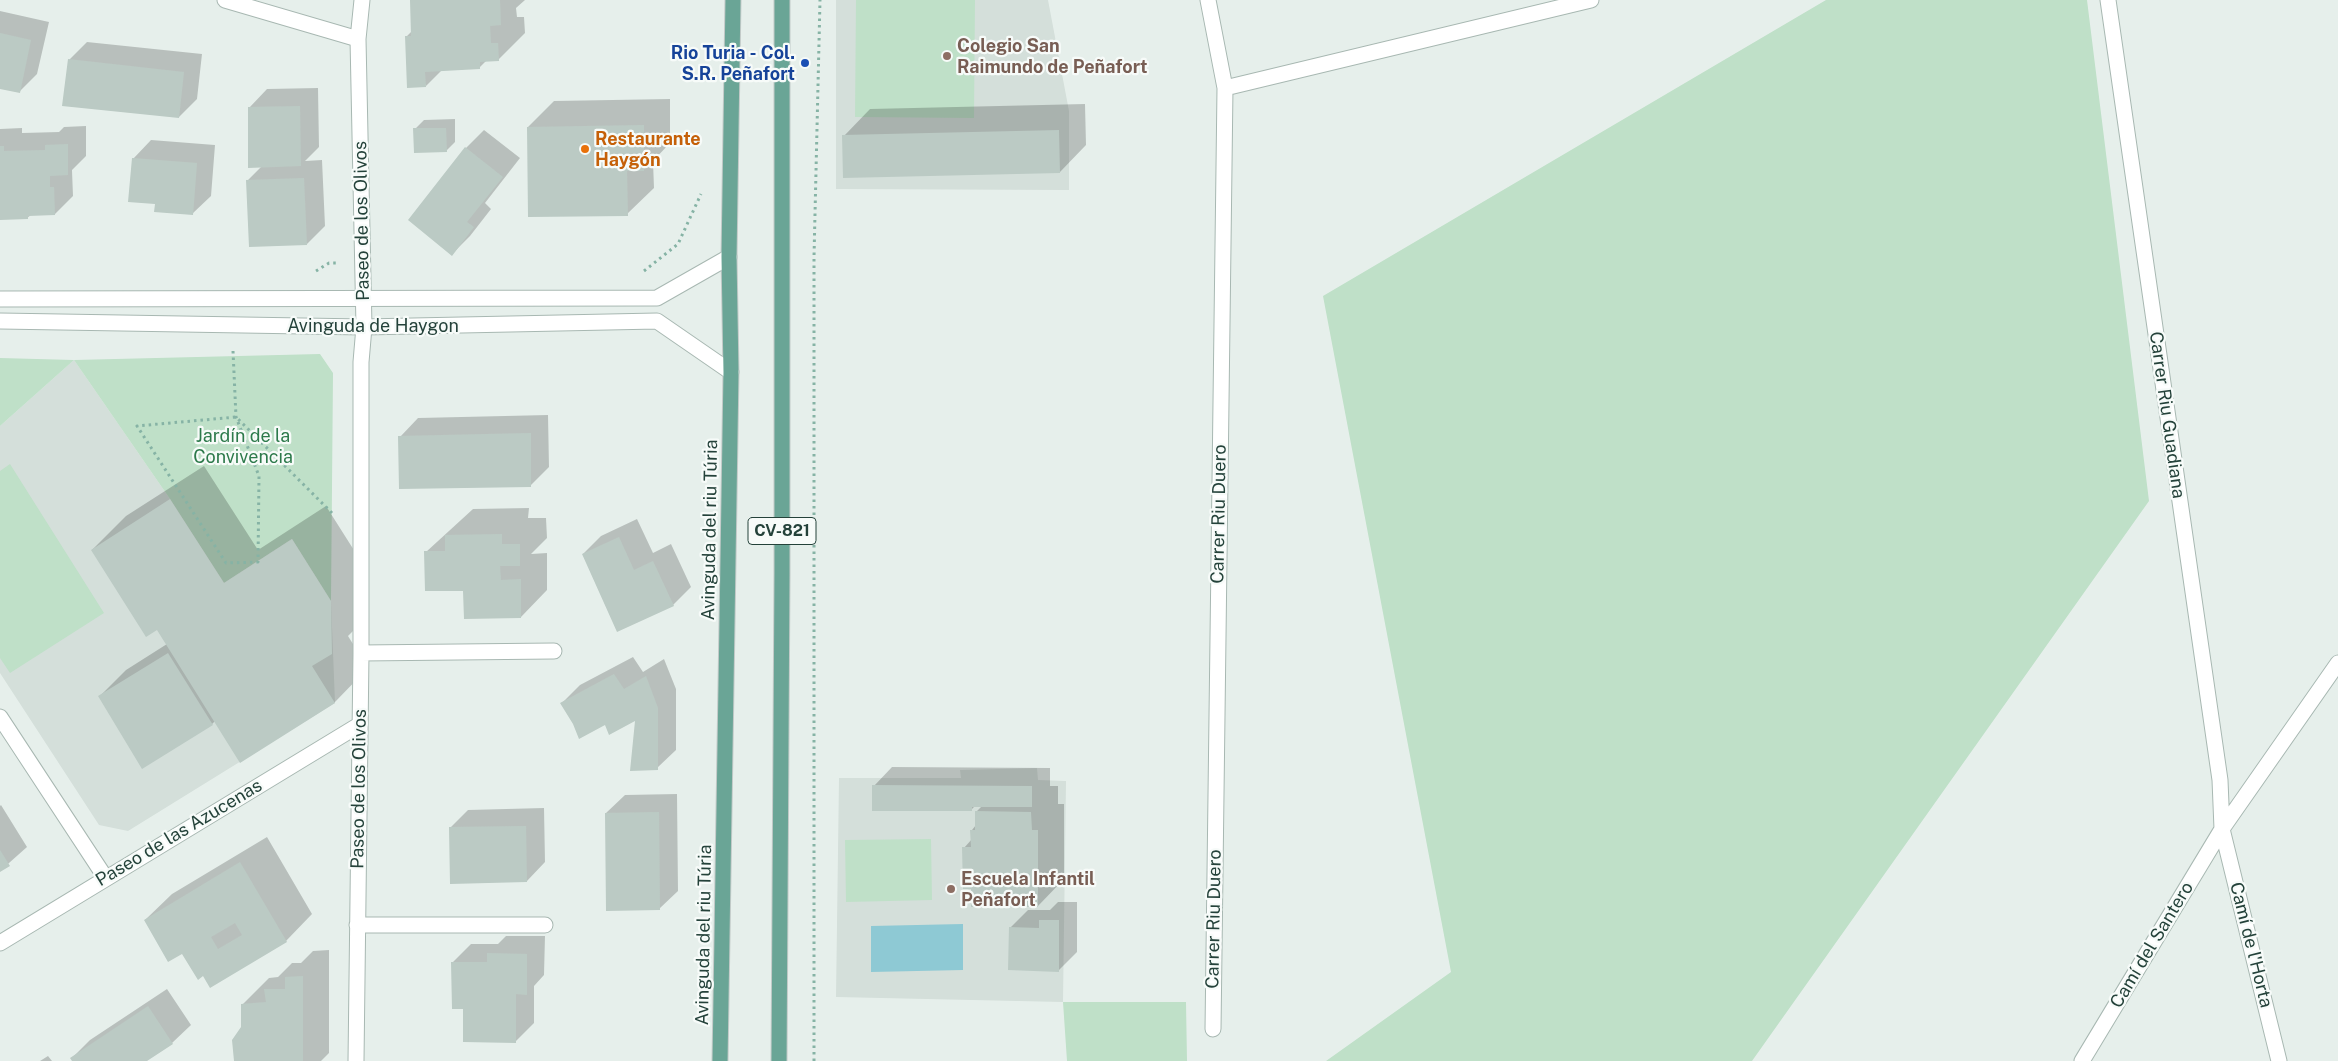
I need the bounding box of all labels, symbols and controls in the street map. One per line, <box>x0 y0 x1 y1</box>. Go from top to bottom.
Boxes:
place label: Colegio San Raimundo de Peñafort <box>957 35 1147 78</box>
place label: Rio Turia - Col. S.R. Peñafort <box>671 42 795 84</box>
marker: Colegio San Raimundo de Peñafort <box>941 50 953 62</box>
marker: Rio Turia - Col. S.R. Peñafort <box>799 57 811 69</box>
place label: Restaurante Haygón <box>595 128 701 170</box>
street label: Paseo de los Olivos <box>350 141 374 301</box>
marker: Restaurante Haygón <box>579 143 591 155</box>
street label: Avinguda de Haygon <box>287 315 459 337</box>
street label: Carrer Riu Guadiana <box>2145 330 2189 500</box>
park label: Jardín de la Convivencia <box>193 425 293 468</box>
street label: Avinguda del riu Túria <box>698 439 722 621</box>
street label: Carrer Riu Duero <box>1207 444 1231 584</box>
road number: CV-821 <box>748 518 816 544</box>
street label: Paseo de los Olivos <box>347 709 371 869</box>
street label: Paseo de las Azucenas <box>92 775 266 891</box>
street label: Avinguda del riu Túria <box>692 844 716 1026</box>
street label: Carrer Riu Duero <box>1202 849 1226 989</box>
place label: Escuela Infantil Peñafort <box>961 868 1095 911</box>
street label: Camí del Santero <box>2106 878 2198 1012</box>
street label: Camí de l'Horta <box>2225 880 2277 1010</box>
marker: Escuela Infantil Peñafort <box>945 883 957 895</box>

